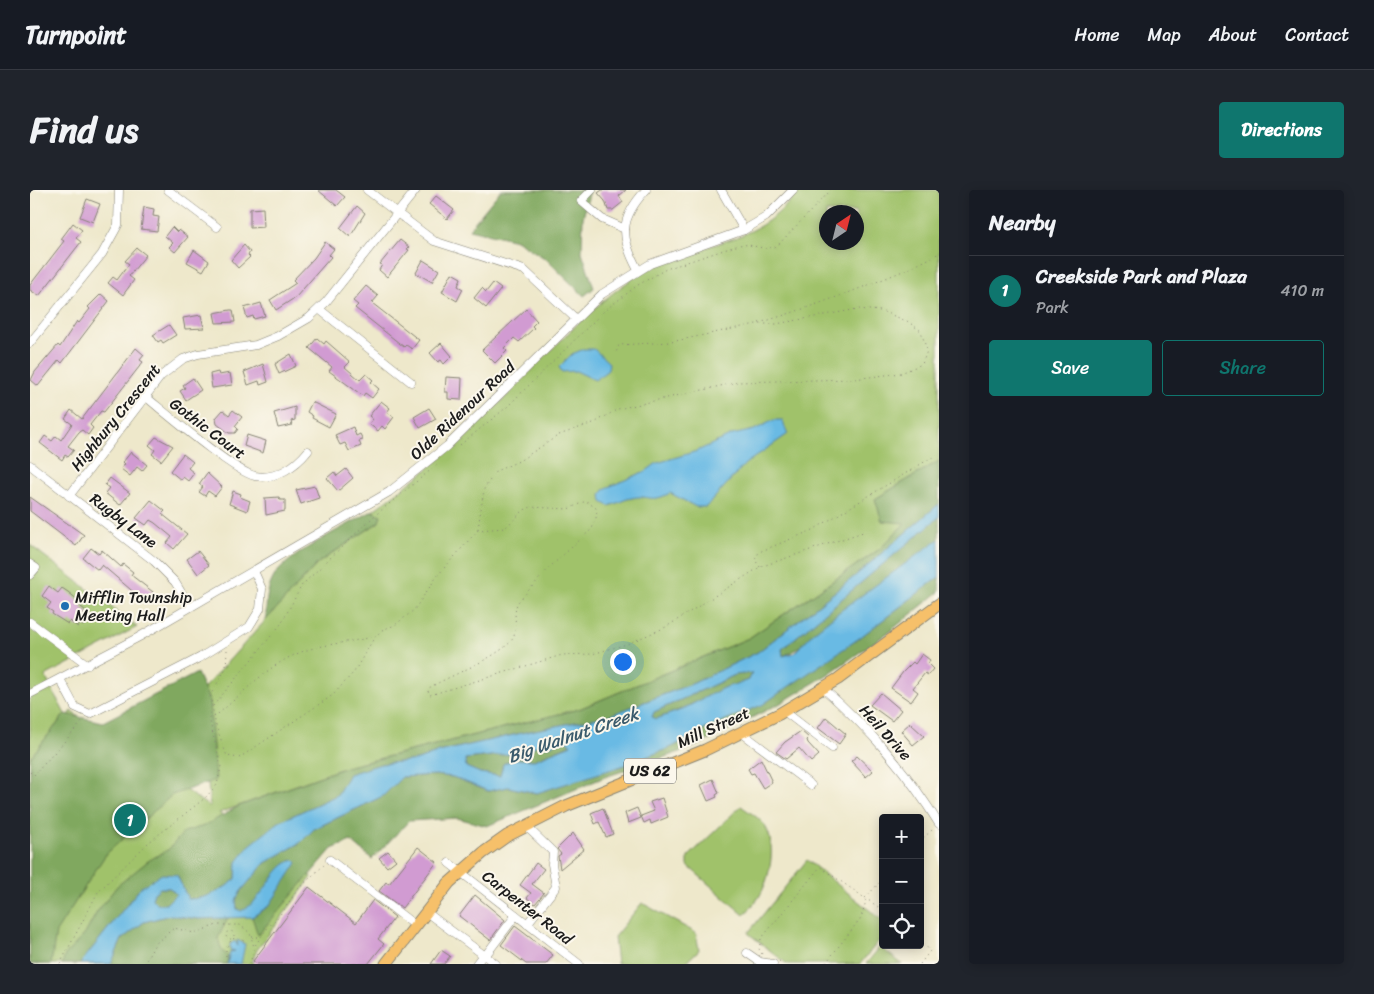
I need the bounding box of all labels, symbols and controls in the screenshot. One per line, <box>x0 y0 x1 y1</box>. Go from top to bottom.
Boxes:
text: Turnpoint <box>25 14 127 56</box>
text: Home <box>1075 19 1120 51</box>
text: Map <box>1148 19 1181 51</box>
text: About <box>1209 19 1257 51</box>
text: Contact <box>1285 19 1349 51</box>
text: Find us <box>30 99 138 161</box>
button: Directions <box>1219 102 1344 158</box>
text: Nearby <box>989 204 1055 242</box>
north arrow <box>819 205 864 250</box>
text: Creekside Park and Plaza <box>1036 260 1247 293</box>
text: 1 <box>1002 276 1008 305</box>
text: 410 m <box>1281 276 1324 305</box>
text: Park <box>1036 293 1069 322</box>
button: Save <box>989 340 1152 396</box>
button: Share <box>1162 340 1324 396</box>
street label: Olde Ridenour Road <box>403 352 523 467</box>
street label: Highbury Crescent <box>63 357 168 478</box>
street label: Gothic Court <box>163 390 252 467</box>
street label: Rugby Lane <box>83 485 164 556</box>
place label: Mifflin Township Meeting Hall <box>75 583 193 630</box>
marker: Mifflin Township Meeting Hall <box>59 600 71 612</box>
your location <box>610 649 636 675</box>
water label: Big Walnut Creek <box>503 697 644 772</box>
street label: Heil Drive <box>852 697 919 768</box>
street label: Mill Street <box>672 698 754 756</box>
road number: US 62 <box>624 758 676 784</box>
pin: 1 <box>114 801 146 839</box>
map controls <box>879 814 924 949</box>
button: + <box>879 814 924 859</box>
button: − <box>879 859 924 904</box>
street label: Carpenter Road <box>476 862 581 954</box>
button: locate <box>879 904 924 949</box>

